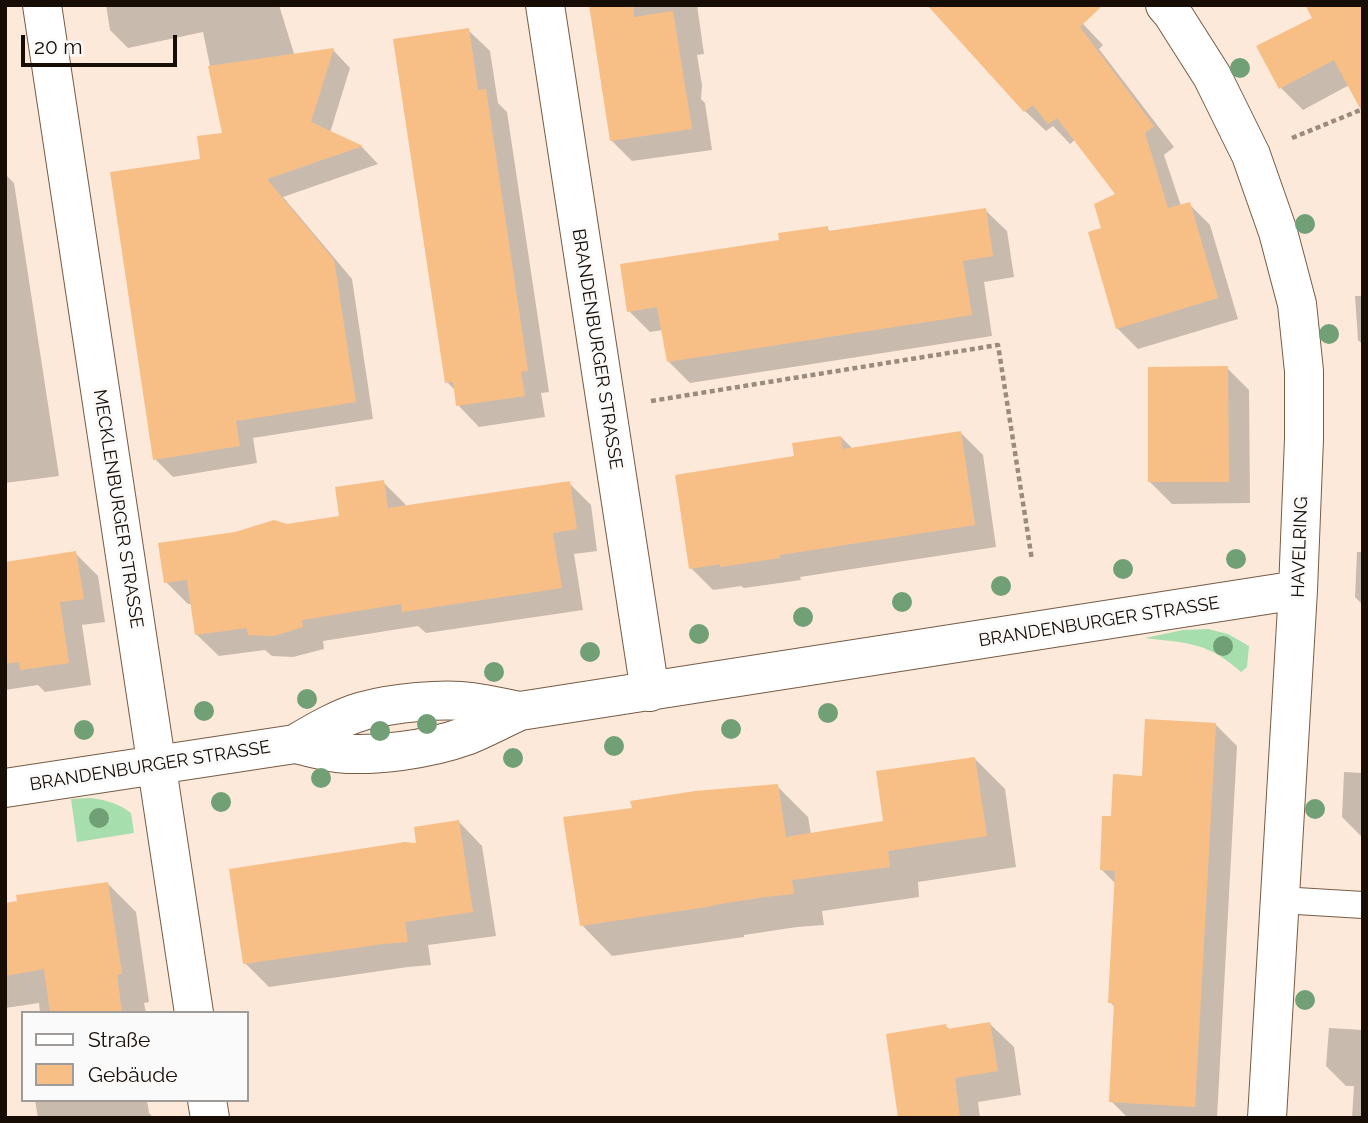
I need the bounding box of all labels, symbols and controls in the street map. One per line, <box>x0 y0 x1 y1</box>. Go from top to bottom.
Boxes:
scale bar <box>24 21 180 65</box>
text: 20 m <box>34 34 82 59</box>
street label: BRANDENBURGER STRASSE <box>567 227 627 471</box>
street label: MECKLENBURGER STRASSE <box>88 388 148 630</box>
street label: HAVELRING <box>1287 496 1313 598</box>
street label: BRANDENBURGER STRASSE <box>977 592 1221 652</box>
street label: BRANDENBURGER STRASSE <box>28 736 272 796</box>
legend <box>21 1011 248 1102</box>
text: Straße <box>88 1027 150 1052</box>
text: Gebäude <box>88 1062 178 1087</box>

